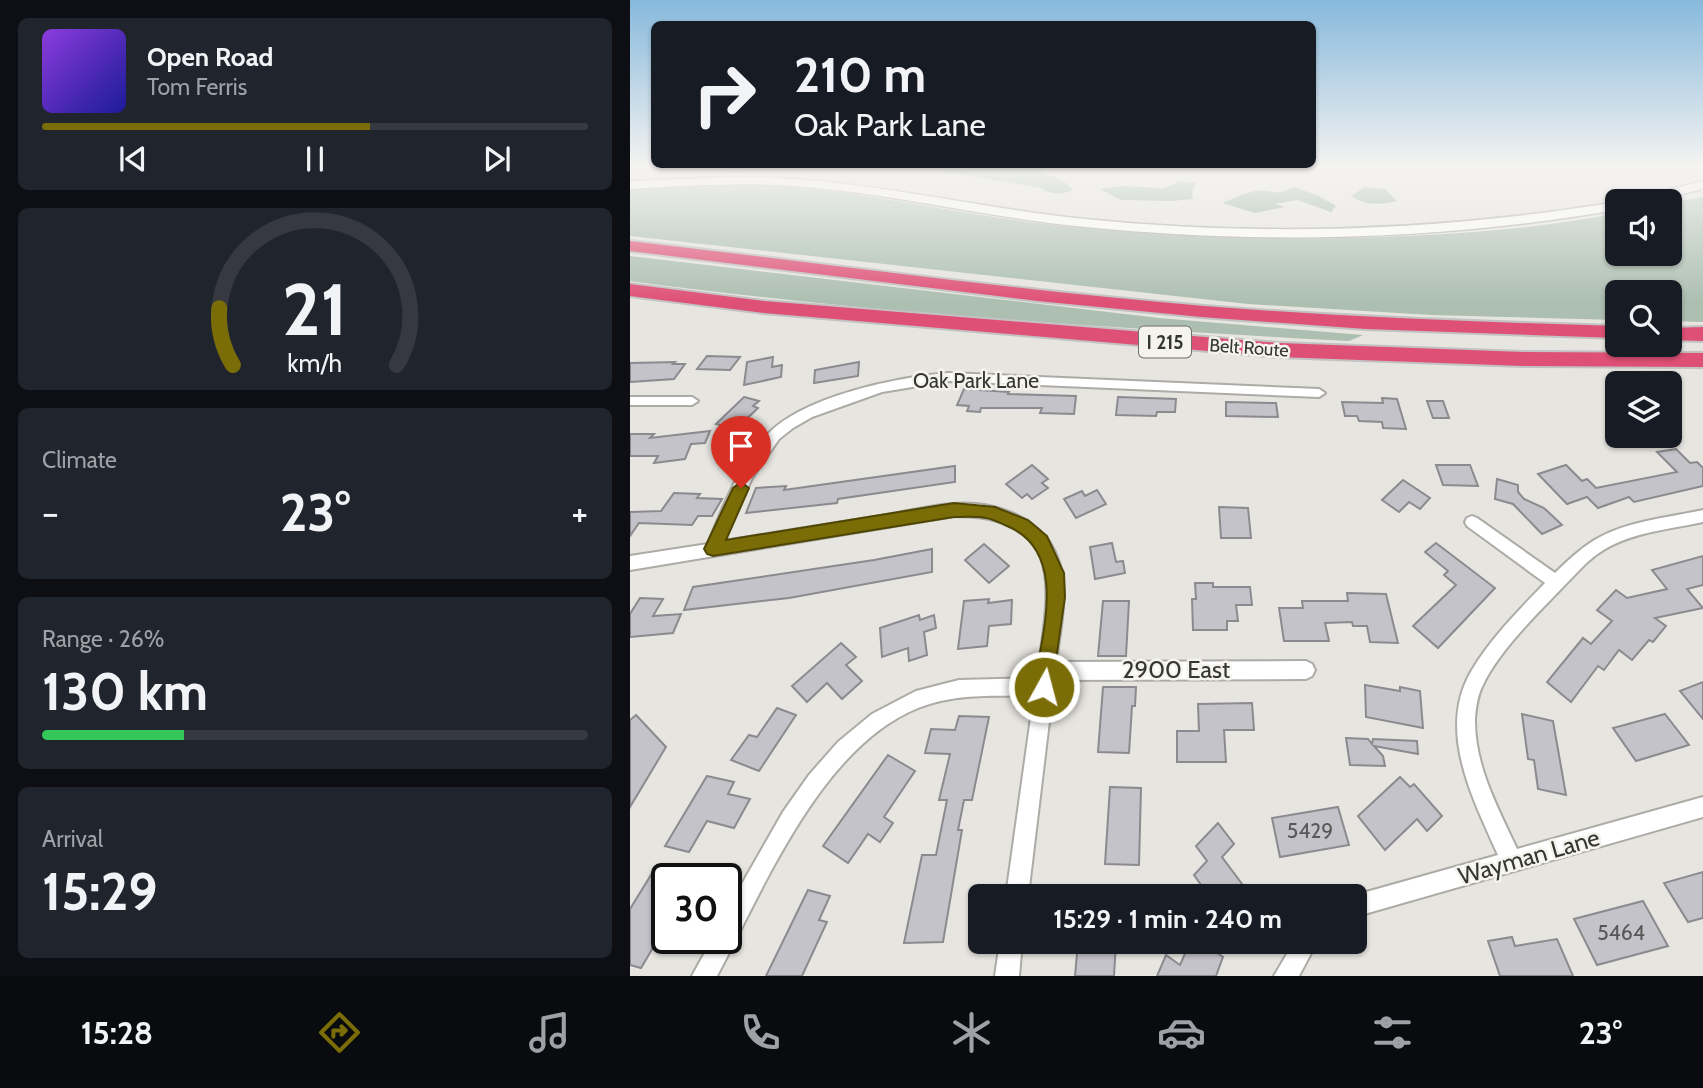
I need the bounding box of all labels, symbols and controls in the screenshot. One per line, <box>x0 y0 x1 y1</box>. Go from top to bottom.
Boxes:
text: Open Road <box>147 41 273 73</box>
text: 210 m <box>794 45 926 104</box>
icon: right <box>679 49 770 140</box>
text: Tom Ferris <box>147 73 247 101</box>
text: Oak Park Lane <box>794 105 986 144</box>
icon: previous <box>114 140 152 178</box>
icon: pause <box>296 140 334 178</box>
icon: next <box>478 140 516 178</box>
map controls <box>1605 189 1682 448</box>
button: sound <box>1605 189 1682 266</box>
text: 21 <box>282 265 348 353</box>
button: search <box>1605 280 1682 357</box>
road number: I 215 <box>1139 326 1191 358</box>
street label: Belt Route <box>1209 334 1289 362</box>
text: km/h <box>288 347 342 377</box>
street label: Oak Park Lane <box>913 368 1039 393</box>
button: layers <box>1605 371 1682 448</box>
pin <box>711 416 771 488</box>
icon: arrive <box>722 427 760 465</box>
text: Climate <box>42 446 117 474</box>
text: 23° <box>280 481 350 544</box>
text: − <box>42 489 59 536</box>
text: + <box>571 489 588 536</box>
text: Range · 26% <box>42 625 165 653</box>
position arrow <box>1007 650 1081 724</box>
street label: 2900 East <box>1122 655 1230 684</box>
text: 130 km <box>42 660 208 723</box>
house number: 5429 <box>1287 818 1333 843</box>
street label: Wayman Lane <box>1455 823 1603 891</box>
text: Arrival <box>42 825 103 853</box>
text: 15:29 <box>42 860 157 923</box>
speed limit sign: 30 <box>651 863 742 954</box>
text: 15:29 · 1 min · 240 m <box>1053 903 1282 935</box>
house number: 5464 <box>1597 920 1645 945</box>
icon: directions <box>315 1008 364 1057</box>
icon: music <box>525 1008 574 1057</box>
icon: phone <box>736 1008 785 1057</box>
icon: climate <box>947 1008 996 1057</box>
icon: car <box>1157 1008 1206 1057</box>
icon: filters <box>1368 1008 1417 1057</box>
text: 15:28 <box>81 1013 153 1052</box>
text: 23° <box>1579 1013 1622 1052</box>

